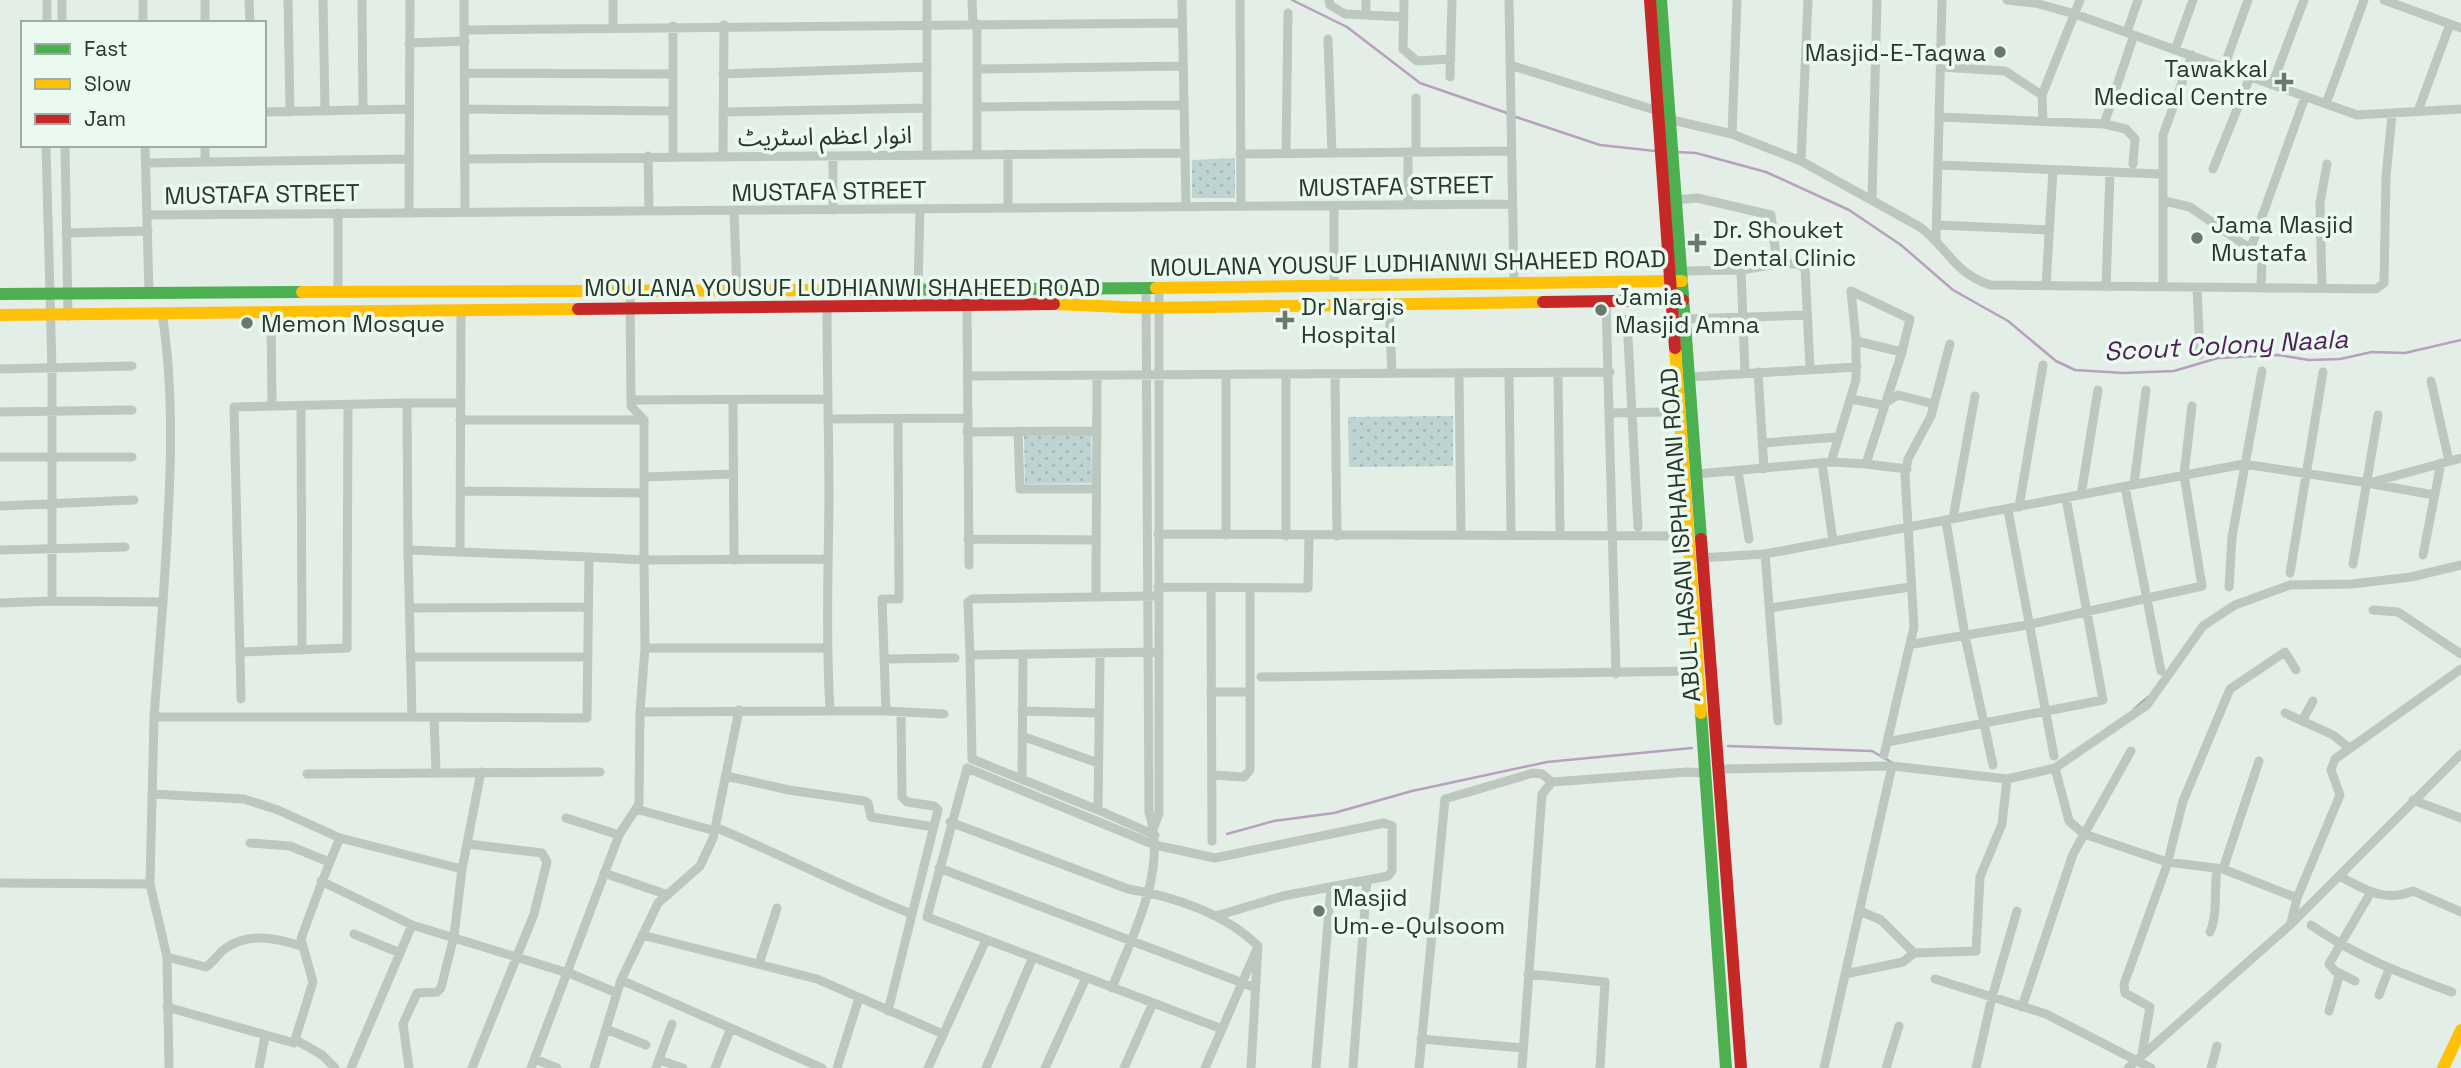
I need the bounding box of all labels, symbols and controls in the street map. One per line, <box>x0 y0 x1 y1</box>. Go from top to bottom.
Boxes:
legend <box>21 21 266 147</box>
text: Fast <box>84 35 128 62</box>
place label: Masjid-E-Taqwa <box>1805 37 1986 68</box>
marker: Masjid-E-Taqwa <box>1992 44 2008 60</box>
place label: Tawakkal Medical Centre <box>2094 53 2268 112</box>
text: Slow <box>84 70 132 97</box>
marker: Tawakkal Medical Centre <box>2274 72 2294 92</box>
text: Jam <box>84 105 126 132</box>
street label: انوار اعظم اسٹریٹ <box>738 119 912 155</box>
street label: MUSTAFA STREET <box>1298 169 1494 203</box>
street label: MUSTAFA STREET <box>731 174 927 208</box>
street label: MUSTAFA STREET <box>164 177 360 211</box>
place label: Jama Masjid Mustafa <box>2211 209 2353 268</box>
place label: Dr. Shouket Dental Clinic <box>1713 214 1856 273</box>
marker: Jama Masjid Mustafa <box>2189 230 2205 246</box>
marker: Dr. Shouket Dental Clinic <box>1687 233 1707 253</box>
street label: MOULANA YOUSUF LUDHIANWI SHAHEED ROAD <box>1150 243 1666 283</box>
street label: MOULANA YOUSUF LUDHIANWI SHAHEED ROAD <box>584 272 1100 303</box>
place label: Jamia Masjid Amna <box>1615 281 1760 340</box>
place label: Dr Nargis Hospital <box>1301 291 1404 350</box>
marker: Jamia Masjid Amna <box>1593 302 1609 318</box>
place label: Memon Mosque <box>261 308 445 339</box>
marker: Dr Nargis Hospital <box>1275 310 1295 330</box>
marker: Memon Mosque <box>239 315 255 331</box>
water label: Scout Colony Naala <box>2103 322 2350 368</box>
street label: ABUL HASAN ISPHAHANI ROAD <box>1653 367 1707 703</box>
place label: Masjid Um-e-Qulsoom <box>1333 882 1505 941</box>
marker: Masjid Um-e-Qulsoom <box>1311 903 1327 919</box>

